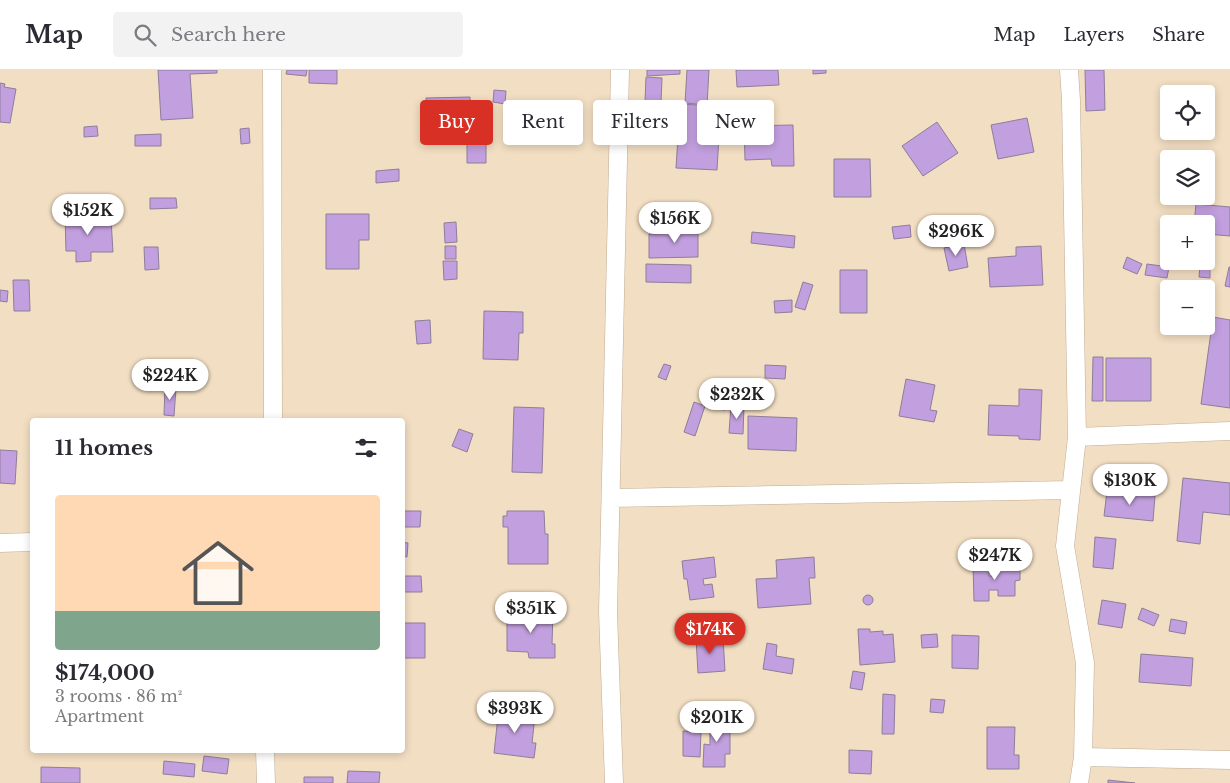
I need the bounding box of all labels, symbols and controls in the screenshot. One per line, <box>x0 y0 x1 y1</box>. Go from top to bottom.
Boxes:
search box <box>113 12 463 57</box>
text: Map <box>25 20 83 49</box>
icon: search <box>131 21 159 49</box>
text: Search here <box>171 23 286 46</box>
text: Map <box>994 24 1035 46</box>
text: Layers <box>1063 24 1124 46</box>
text: Share <box>1152 24 1205 46</box>
map controls <box>1160 85 1215 335</box>
button: locate <box>1160 85 1215 140</box>
chip: Buy <box>420 100 493 145</box>
chip: Rent <box>503 100 583 145</box>
chip: Filters <box>593 100 687 145</box>
chip: New <box>697 100 774 145</box>
button: layers <box>1160 150 1215 205</box>
pin: $152K <box>53 194 123 236</box>
text: $152K <box>63 200 113 220</box>
pin: $156K <box>640 202 710 244</box>
text: $156K <box>650 208 700 228</box>
pin: $296K <box>921 214 991 257</box>
button: + <box>1160 215 1215 270</box>
text: $296K <box>928 221 984 241</box>
button: − <box>1160 280 1215 335</box>
pin: $224K <box>135 358 205 401</box>
text: $224K <box>143 365 197 385</box>
pin: $232K <box>702 378 772 420</box>
text: $232K <box>710 384 764 404</box>
icon: filters <box>352 434 380 462</box>
text: 11 homes <box>55 435 153 461</box>
pin: $130K <box>1095 464 1165 506</box>
text: $130K <box>1104 470 1156 490</box>
icon: home <box>173 528 263 618</box>
pin: $247K <box>960 538 1030 581</box>
text: $247K <box>969 545 1021 565</box>
pin: $351K <box>496 592 566 634</box>
text: $351K <box>506 598 556 618</box>
pin: $174K <box>675 612 745 655</box>
text: $174K <box>685 619 735 639</box>
text: $174,000 <box>55 660 155 686</box>
text: 3 rooms · 86 m² <box>55 686 182 706</box>
pin: $393K <box>480 692 550 734</box>
text: $393K <box>488 698 542 718</box>
pin: $201K <box>682 700 752 743</box>
text: Apartment <box>55 706 144 726</box>
text: $201K <box>691 707 743 727</box>

